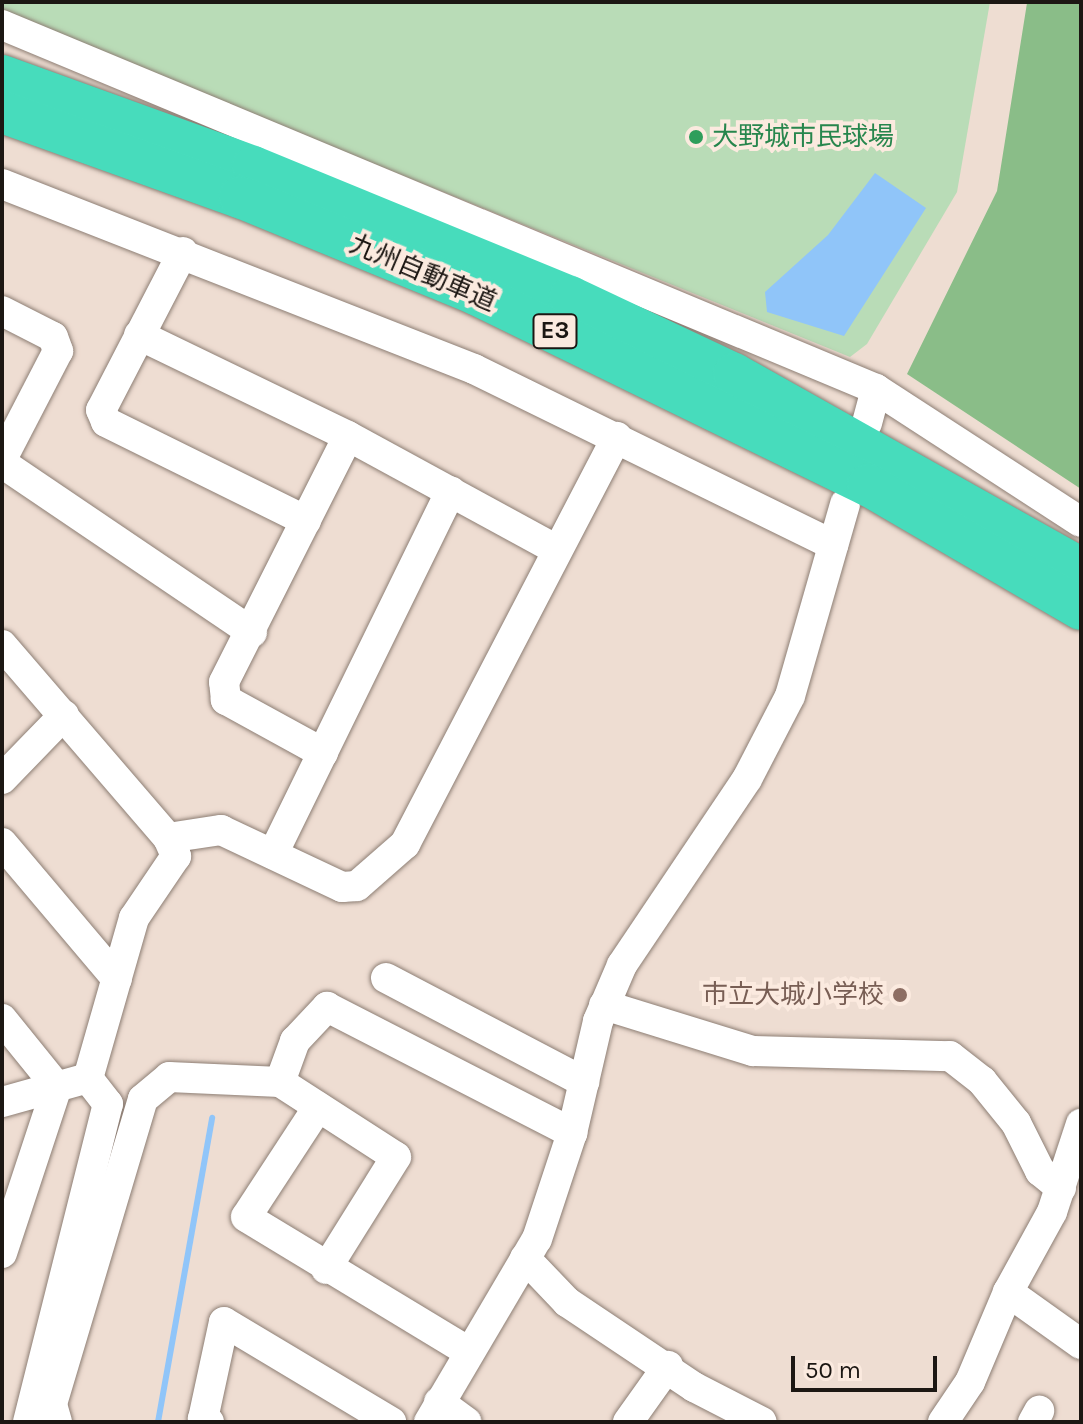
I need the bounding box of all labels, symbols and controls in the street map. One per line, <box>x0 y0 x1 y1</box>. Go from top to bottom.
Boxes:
place label: 大野城市民球場 <box>712 121 894 153</box>
marker: 大野城市民球場 <box>687 128 705 146</box>
street label: 九州自動車道 <box>345 228 501 318</box>
road number: E3 <box>531 311 579 351</box>
place label: 市立大城小学校 <box>702 979 884 1011</box>
marker: 市立大城小学校 <box>891 986 909 1004</box>
scale bar <box>795 1340 941 1390</box>
text: 50 m <box>805 1356 861 1384</box>

